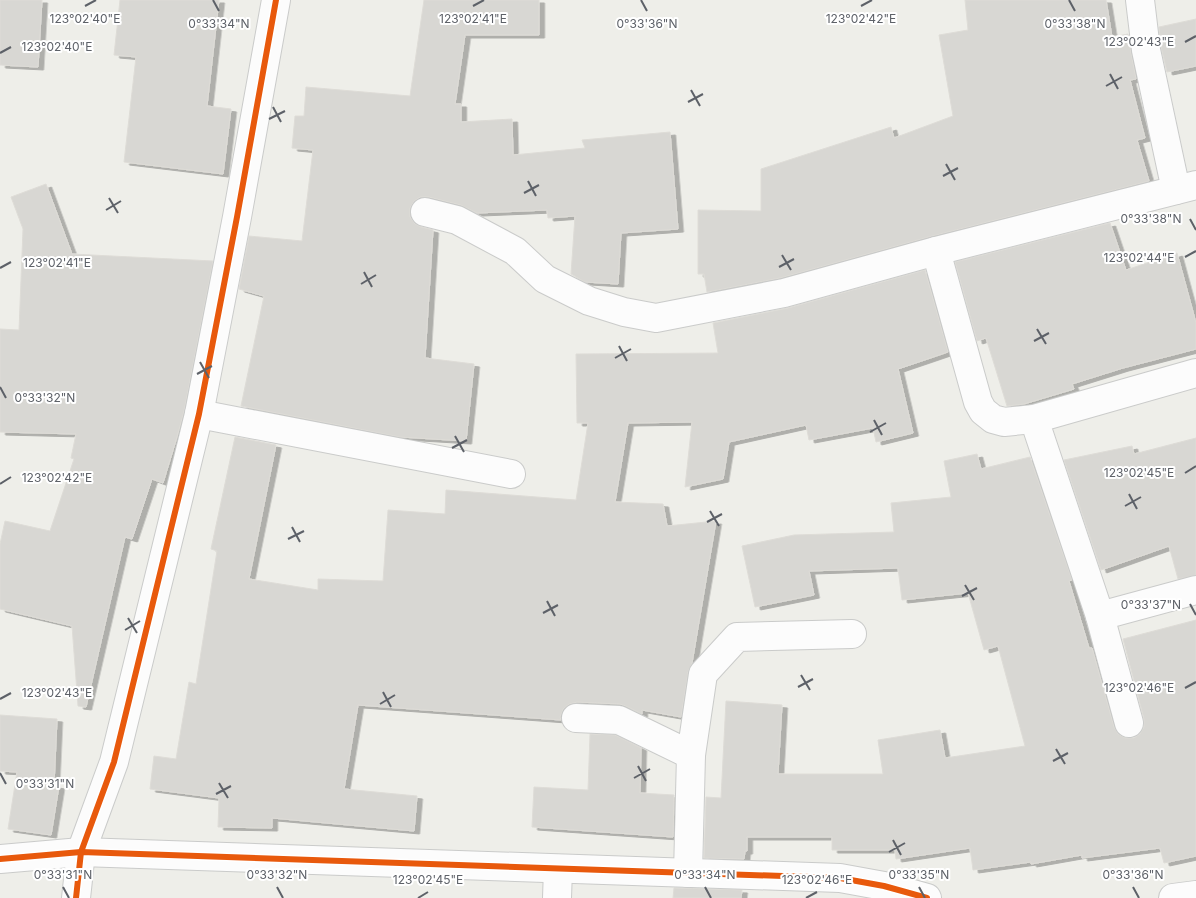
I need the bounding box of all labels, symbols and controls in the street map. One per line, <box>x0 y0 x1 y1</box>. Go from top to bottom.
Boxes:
text: 123°02'40"E <box>50 11 120 26</box>
text: 123°02'41"E <box>439 11 507 26</box>
text: 123°02'42"E <box>826 11 896 26</box>
text: 0°33'34"N <box>188 16 250 31</box>
text: 0°33'36"N <box>617 16 677 31</box>
text: 0°33'38"N <box>1045 16 1105 31</box>
text: 123°02'43"E <box>1104 34 1174 49</box>
text: 123°02'40"E <box>22 39 92 54</box>
text: 0°33'38"N <box>1121 211 1181 226</box>
text: 123°02'44"E <box>1104 250 1174 265</box>
text: 123°02'41"E <box>23 255 91 270</box>
text: 0°33'32"N <box>15 390 75 405</box>
text: 123°02'45"E <box>1104 465 1174 480</box>
text: 123°02'42"E <box>22 470 92 485</box>
text: 0°33'37"N <box>1121 597 1181 612</box>
text: 123°02'46"E <box>1104 680 1174 695</box>
text: 123°02'43"E <box>22 685 92 700</box>
text: 0°33'31"N <box>16 776 74 791</box>
text: 0°33'31"N <box>34 867 92 882</box>
text: 0°33'32"N <box>247 867 307 882</box>
text: 0°33'34"N <box>674 867 736 882</box>
text: 0°33'35"N <box>889 867 949 882</box>
text: 0°33'36"N <box>1103 867 1163 882</box>
text: 123°02'45"E <box>393 872 463 887</box>
text: 123°02'46"E <box>782 872 852 887</box>

